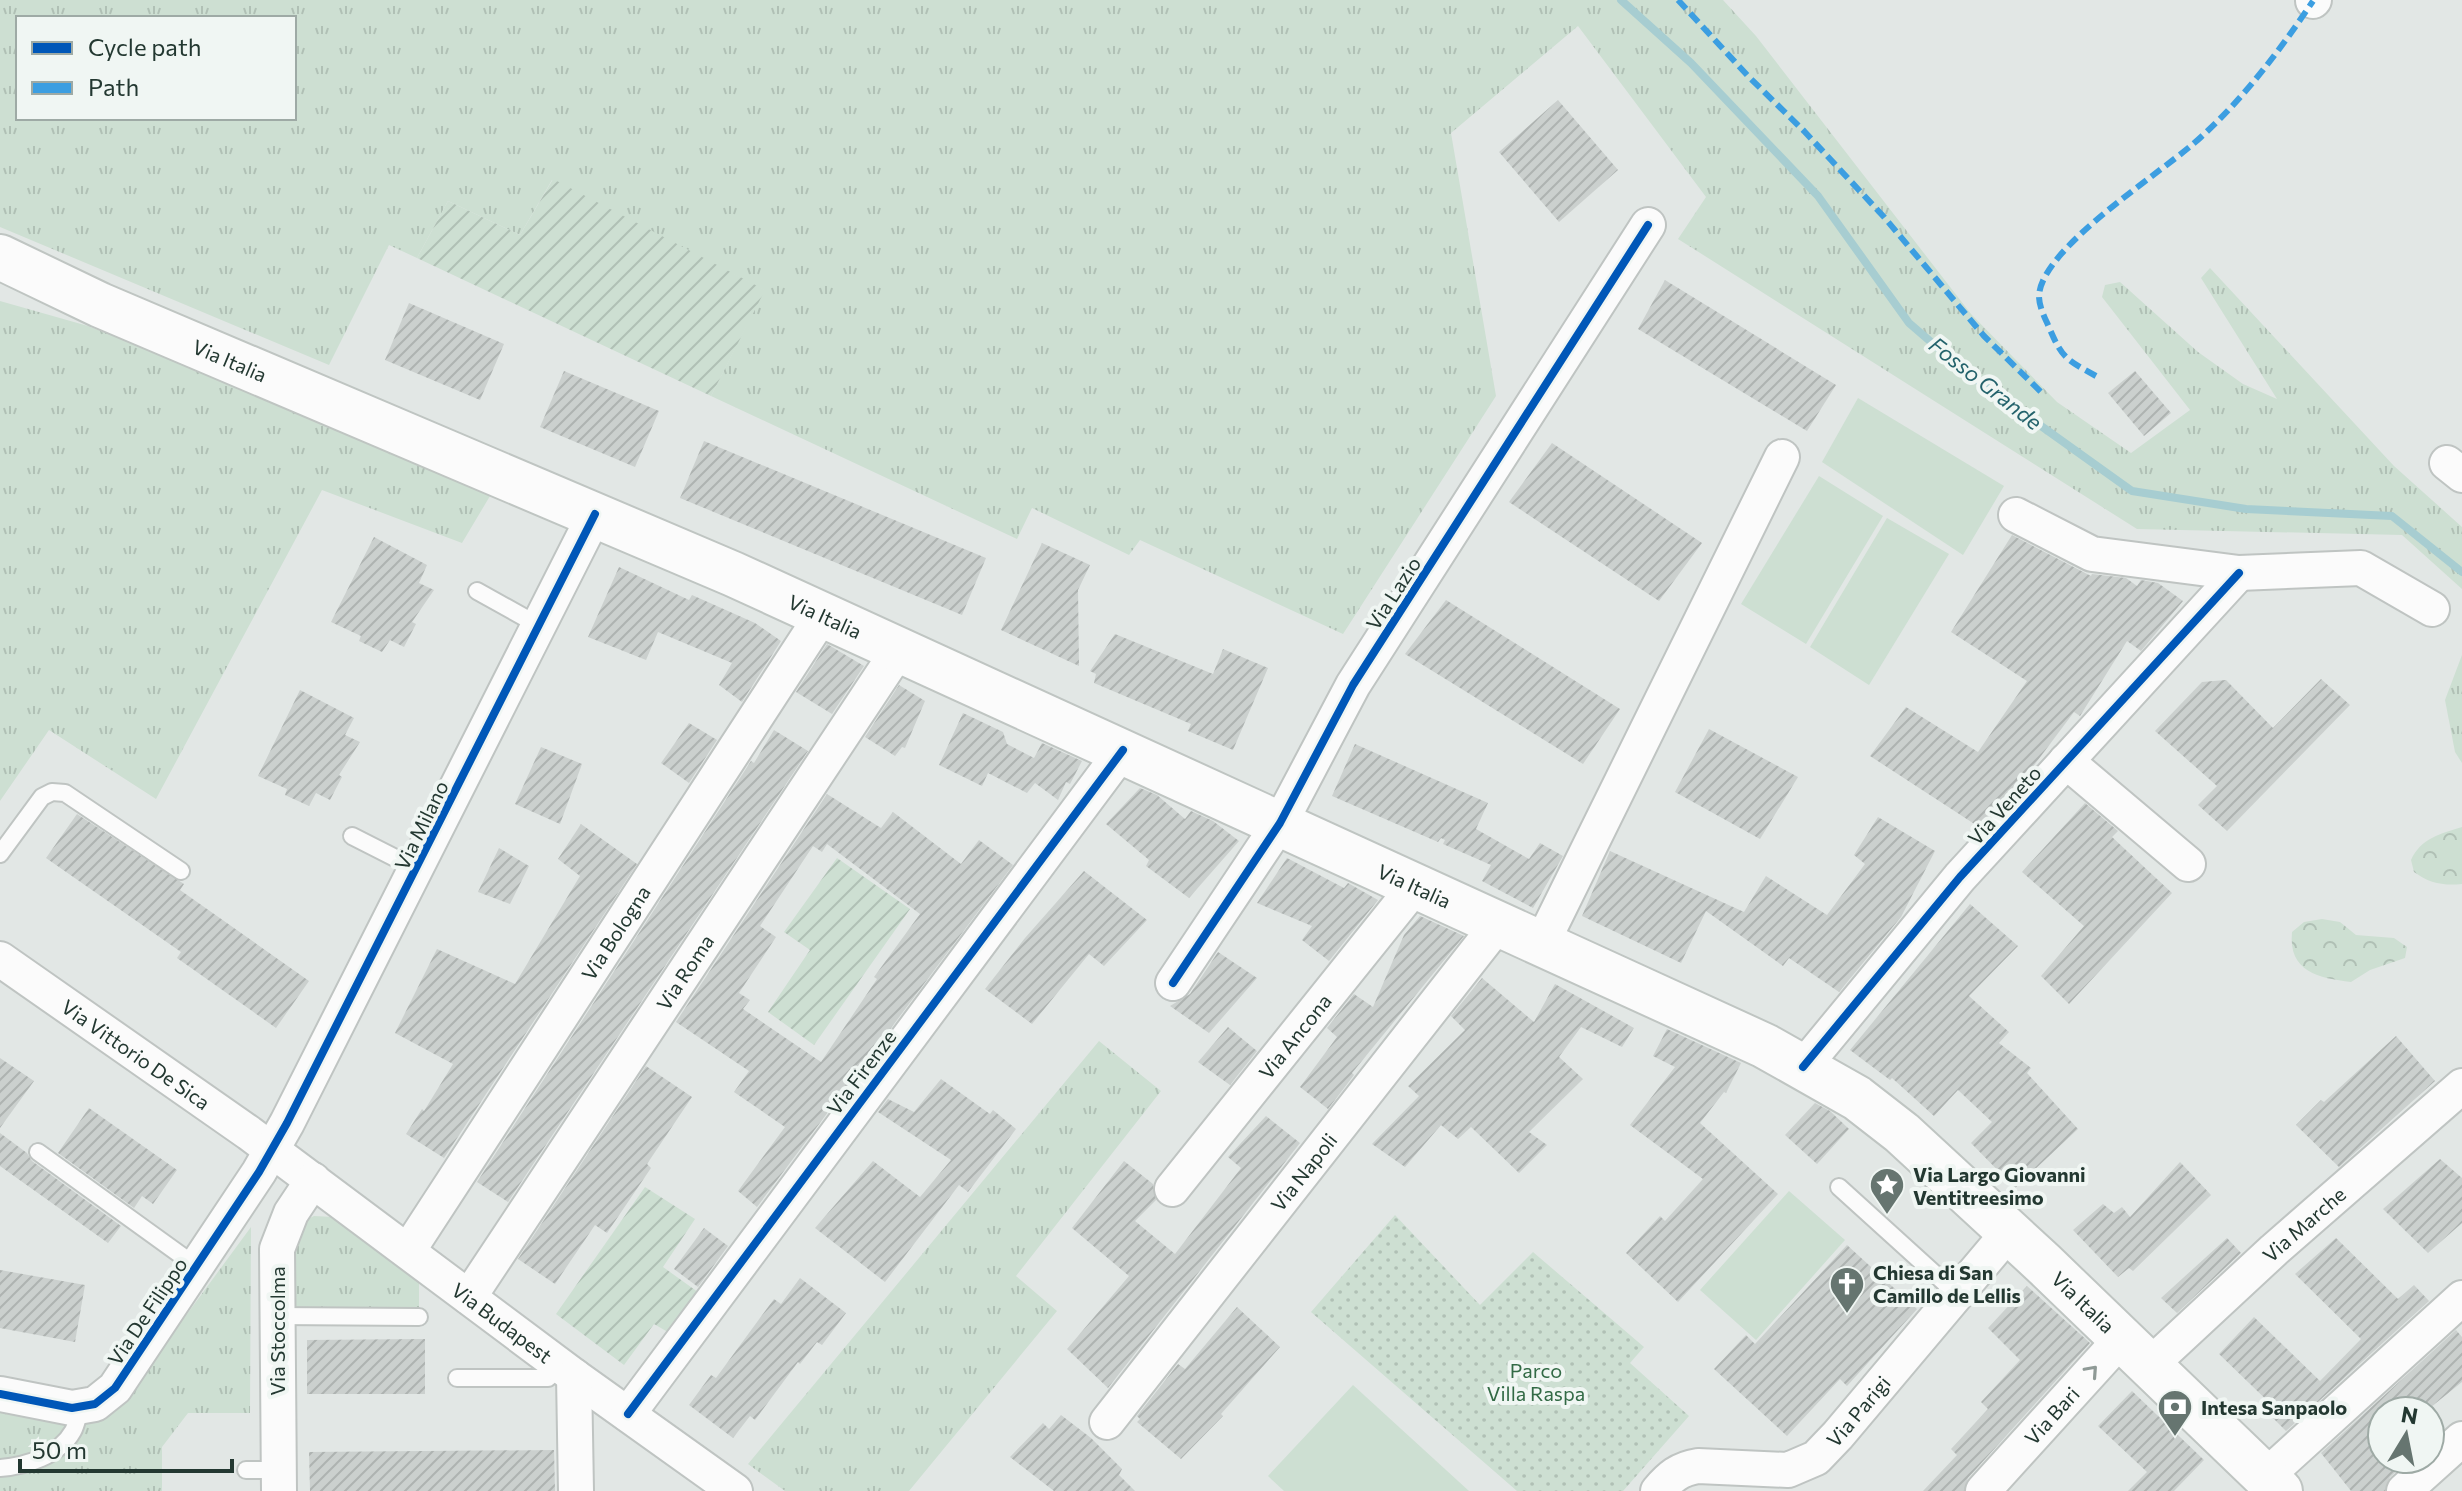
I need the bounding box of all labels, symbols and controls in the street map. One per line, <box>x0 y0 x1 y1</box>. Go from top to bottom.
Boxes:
legend <box>16 16 296 120</box>
text: Cycle path <box>88 32 202 61</box>
text: Path <box>88 72 139 101</box>
water label: Fosso Grande <box>1924 331 2048 436</box>
street label: Via Italia <box>189 334 270 387</box>
street label: Via Lazio <box>1361 552 1425 634</box>
street label: Via Italia <box>785 589 866 643</box>
street label: Via Veneto <box>1962 761 2046 849</box>
street label: Via Milano <box>389 776 453 874</box>
street label: Via Italia <box>1374 858 1455 913</box>
street label: Via Bologna <box>576 881 655 984</box>
street label: Via Roma <box>651 930 718 1014</box>
street label: Via Ancona <box>1253 989 1336 1084</box>
street label: Via Vittorio De Sica <box>57 994 215 1114</box>
street label: Via Firenze <box>821 1025 901 1119</box>
street label: Via Napoli <box>1265 1128 1342 1216</box>
place label: Via Largo Giovanni Ventitreesimo <box>1913 1162 2086 1209</box>
place icon: Via Largo Giovanni Ventitreesimo <box>1868 1166 1906 1216</box>
street label: Via Marche <box>2257 1181 2350 1267</box>
street label: Via De Filippo <box>102 1253 192 1369</box>
place label: Chiesa di San Camillo de Lellis <box>1873 1260 2021 1307</box>
church icon: Chiesa di San Camillo de Lellis <box>1828 1265 1866 1315</box>
street label: Via Stoccolma <box>265 1266 289 1396</box>
street label: Via Italia <box>2047 1266 2120 1338</box>
street label: Via Budapest <box>447 1277 557 1368</box>
park label: Parco Villa Raspa <box>1487 1358 1585 1405</box>
one-way arrow <box>2083 1366 2097 1380</box>
street label: Via Parigi <box>1821 1371 1895 1452</box>
street label: Via Bari <box>2019 1382 2084 1449</box>
bank icon: Intesa Sanpaolo <box>2156 1388 2194 1438</box>
place label: Intesa Sanpaolo <box>2201 1395 2347 1419</box>
north arrow <box>2366 1395 2446 1475</box>
text: N <box>2399 1400 2420 1430</box>
scale bar <box>20 1423 232 1473</box>
text: 50 m <box>32 1435 87 1464</box>

